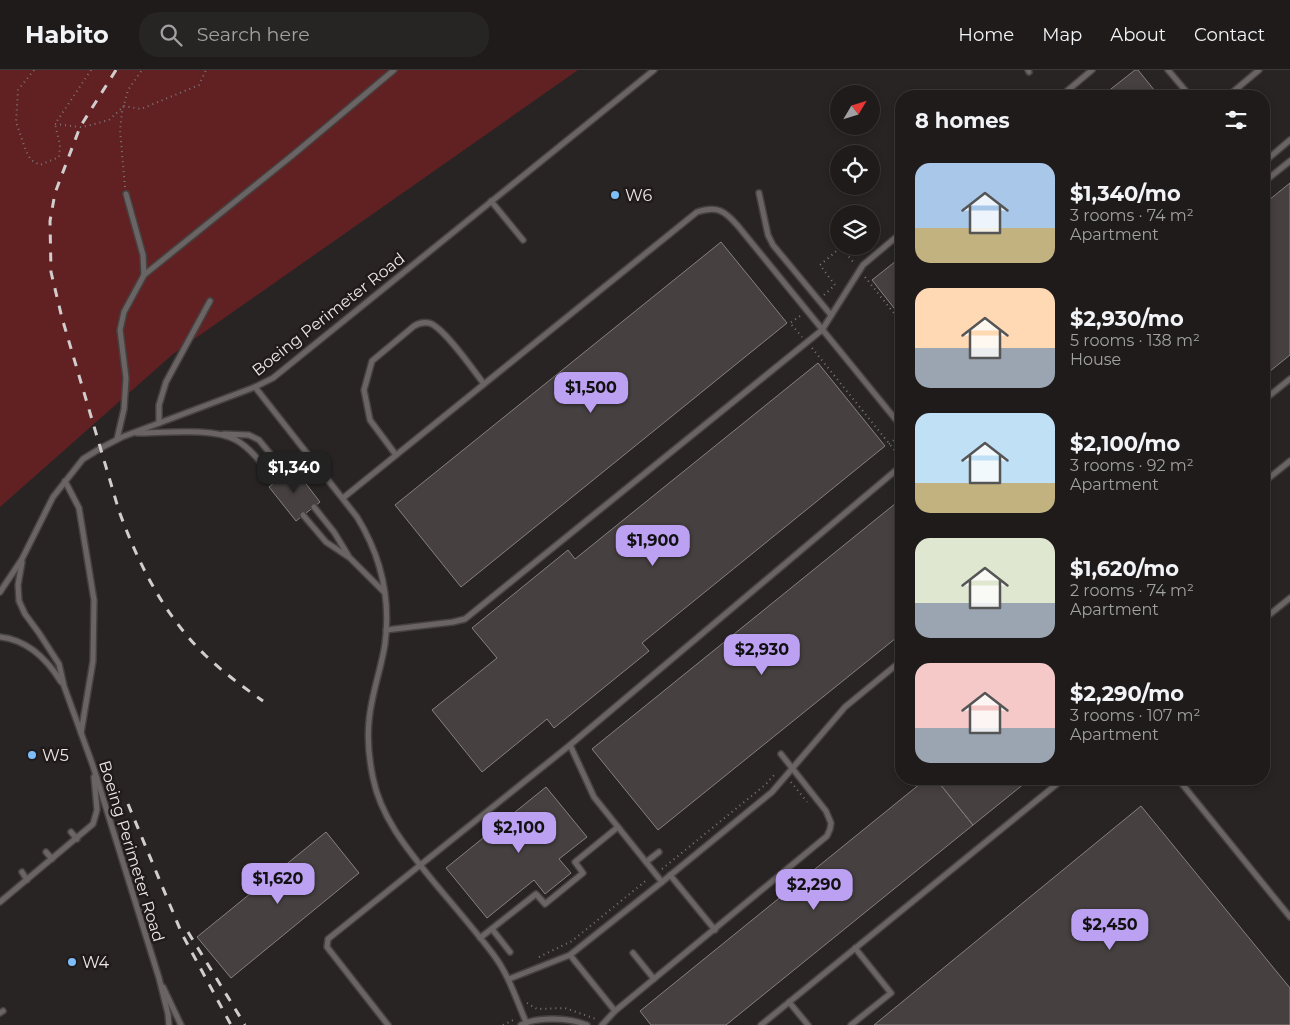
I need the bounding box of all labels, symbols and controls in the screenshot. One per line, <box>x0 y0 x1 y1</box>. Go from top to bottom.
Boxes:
search box <box>139 12 489 57</box>
text: Habito <box>25 20 109 49</box>
icon: search <box>157 21 185 49</box>
text: Search here <box>197 23 310 46</box>
text: Home <box>958 24 1014 46</box>
text: Map <box>1042 24 1082 46</box>
text: About <box>1110 24 1166 46</box>
text: Contact <box>1194 24 1265 46</box>
north arrow <box>830 85 880 135</box>
map controls <box>830 85 880 255</box>
icon: filters <box>1222 106 1250 134</box>
text: 8 homes <box>915 108 1010 133</box>
button: locate <box>830 145 880 195</box>
text: $1,340/mo <box>1070 181 1181 206</box>
icon: home <box>955 183 1015 243</box>
place label: W6 <box>625 186 652 205</box>
marker: W6 <box>609 189 621 201</box>
button: layers <box>830 205 880 255</box>
text: 3 rooms · 74 m² <box>1070 206 1194 225</box>
text: Apartment <box>1070 225 1159 244</box>
street label: Boeing Perimeter Road <box>248 249 408 380</box>
text: $2,930/mo <box>1070 306 1184 331</box>
icon: home <box>955 308 1015 368</box>
text: 5 rooms · 138 m² <box>1070 331 1200 350</box>
text: House <box>1070 350 1121 369</box>
pin: $1,500 <box>550 372 632 414</box>
text: $1,500 <box>565 378 617 397</box>
text: $2,100/mo <box>1070 431 1180 456</box>
icon: home <box>955 433 1015 493</box>
pin: $1,340 <box>253 452 335 494</box>
text: 3 rooms · 92 m² <box>1070 456 1194 475</box>
text: $1,340 <box>268 458 320 477</box>
text: Apartment <box>1070 475 1159 494</box>
pin: $1,900 <box>612 524 694 567</box>
text: $1,900 <box>627 531 679 550</box>
text: $1,620/mo <box>1070 556 1179 581</box>
icon: home <box>955 558 1015 618</box>
text: 2 rooms · 74 m² <box>1070 581 1194 600</box>
text: Apartment <box>1070 600 1159 619</box>
pin: $2,930 <box>721 634 803 676</box>
text: $2,930 <box>735 640 789 659</box>
text: $2,290/mo <box>1070 681 1184 706</box>
icon: home <box>955 683 1015 743</box>
text: 3 rooms · 107 m² <box>1070 706 1200 725</box>
text: Apartment <box>1070 725 1159 744</box>
place label: W5 <box>42 746 69 765</box>
marker: W5 <box>26 749 38 761</box>
street label: Boeing Perimeter Road <box>95 758 168 944</box>
pin: $2,100 <box>478 812 560 854</box>
text: $2,100 <box>493 818 545 837</box>
pin: $1,620 <box>237 862 319 905</box>
pin: $2,290 <box>773 868 855 911</box>
text: $1,620 <box>253 869 303 888</box>
text: $2,290 <box>787 875 841 894</box>
pin: $2,450 <box>1069 908 1151 951</box>
text: $2,450 <box>1082 915 1138 934</box>
place label: W4 <box>82 953 110 972</box>
marker: W4 <box>66 956 78 968</box>

